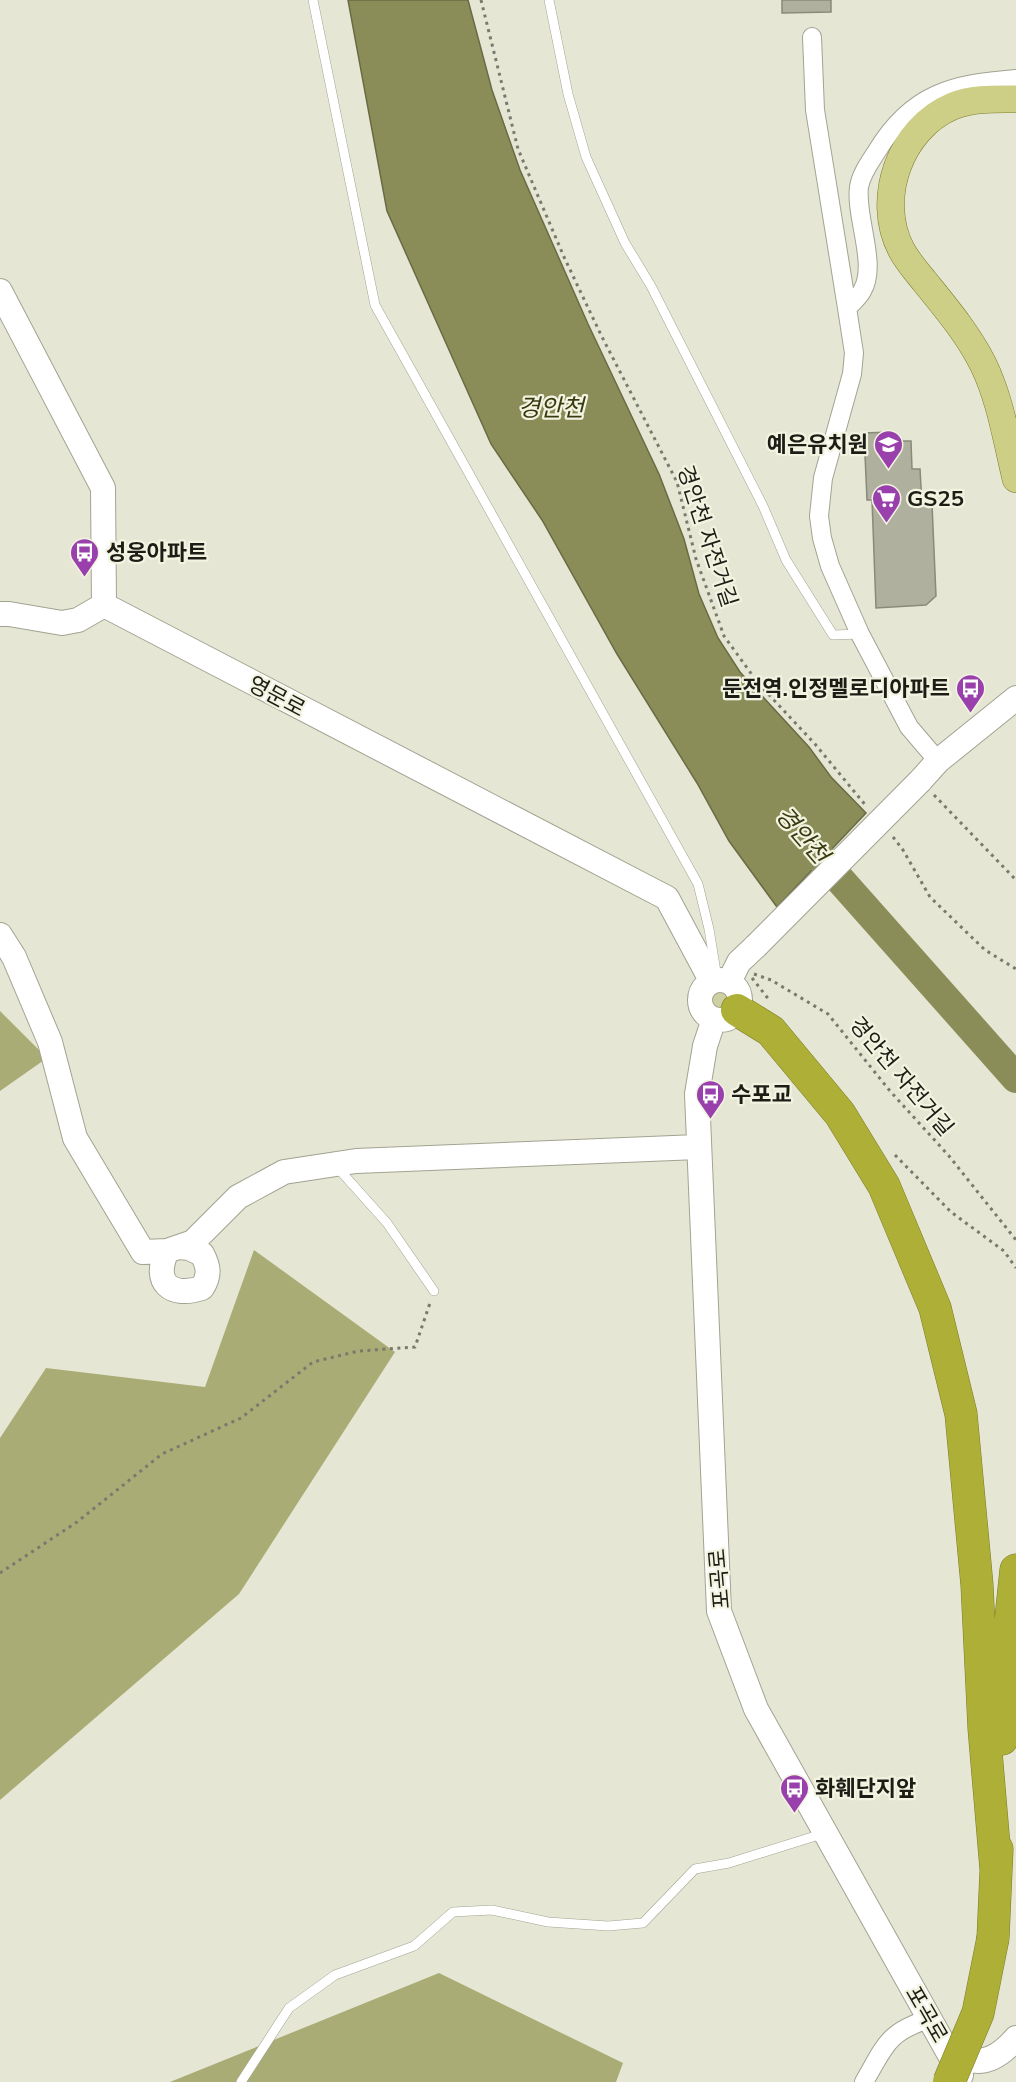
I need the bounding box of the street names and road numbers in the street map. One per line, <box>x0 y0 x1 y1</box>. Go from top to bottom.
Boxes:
street label: 경안천 자전거길 <box>672 462 744 610</box>
street label: 영문로 <box>244 669 310 723</box>
street label: 경안천 자전거길 <box>844 1011 960 1141</box>
street label: 포곡로 <box>702 1548 736 1610</box>
street label: 포곡로 <box>900 1981 954 2047</box>

